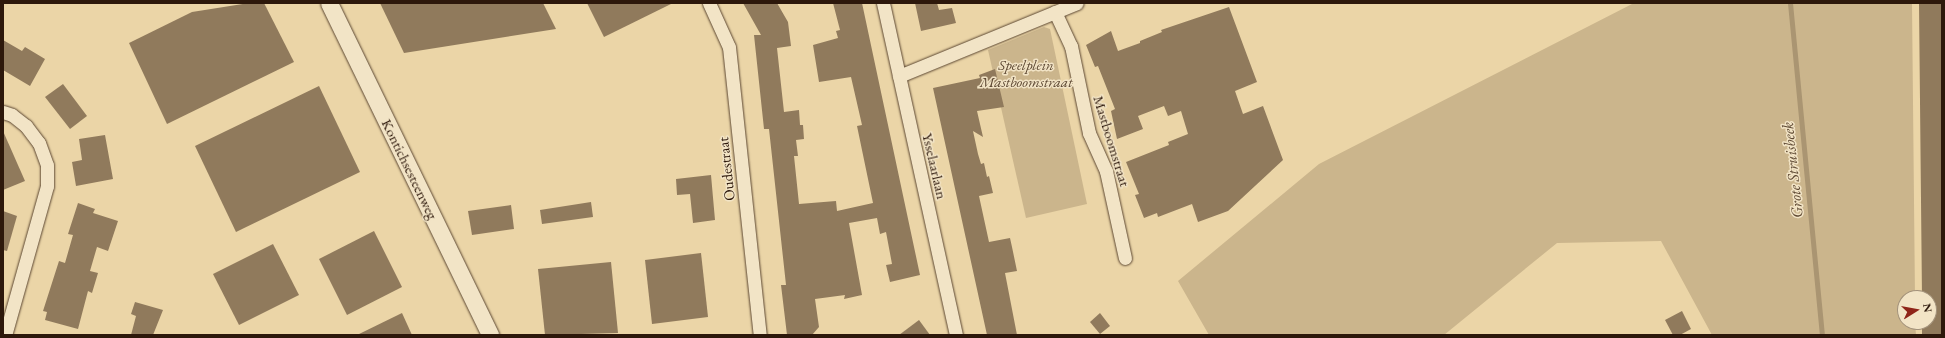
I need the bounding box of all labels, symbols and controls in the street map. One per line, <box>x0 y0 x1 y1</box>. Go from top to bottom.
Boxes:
park label: Speelplein Mastboomstraat <box>979 55 1073 90</box>
street label: Mastboomstraat <box>1090 93 1134 189</box>
street label: Kontichsesteenweg <box>378 116 442 222</box>
water label: Grote Struisbeek <box>1778 121 1808 219</box>
street label: Ysselaarlaan <box>919 131 951 201</box>
street label: Oudestraat <box>714 136 738 202</box>
north arrow <box>1897 290 1937 330</box>
text: N <box>1920 302 1936 314</box>

